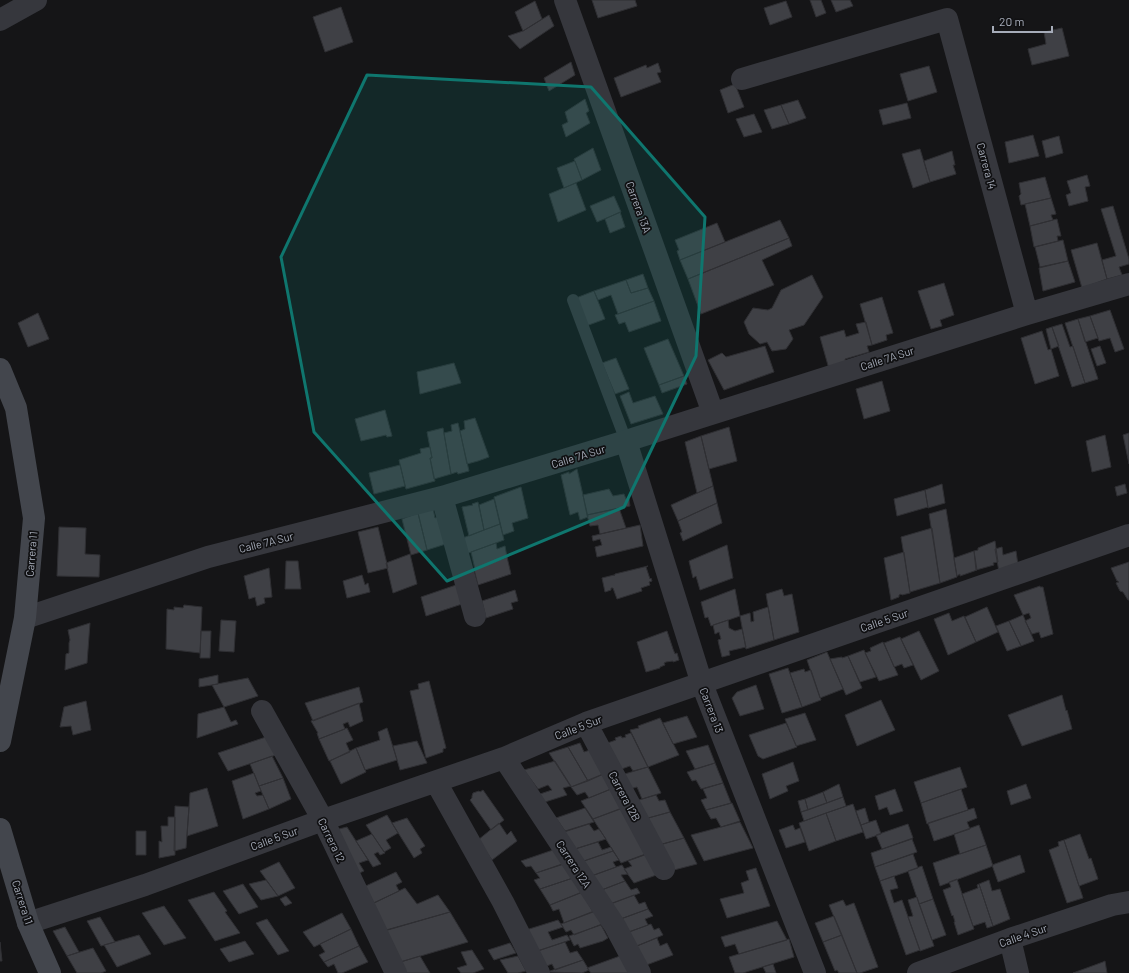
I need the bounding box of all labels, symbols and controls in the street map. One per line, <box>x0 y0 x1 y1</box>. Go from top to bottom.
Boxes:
scale bar <box>993 8 1052 34</box>
text: 20 m <box>999 14 1025 28</box>
street label: Carrera 14 <box>975 141 999 191</box>
street label: Carrera 13A <box>624 179 654 235</box>
street label: Calle 7A Sur <box>858 343 916 373</box>
street label: Calle 7A Sur <box>549 442 607 470</box>
street label: Calle 7A Sur <box>237 529 295 555</box>
street label: Carrera 11 <box>23 531 39 577</box>
street label: Calle 5 Sur <box>858 606 910 634</box>
street label: Carrera 13 <box>697 686 727 734</box>
street label: Calle 5 Sur <box>553 712 603 742</box>
street label: Carrera 12B <box>606 769 644 823</box>
street label: Carrera 12 <box>316 816 348 864</box>
street label: Calle 5 Sur <box>249 823 299 853</box>
street label: Carrera 12A <box>554 838 594 891</box>
street label: Carrera 11 <box>10 878 36 926</box>
street label: Calle 4 Sur <box>997 921 1049 949</box>

